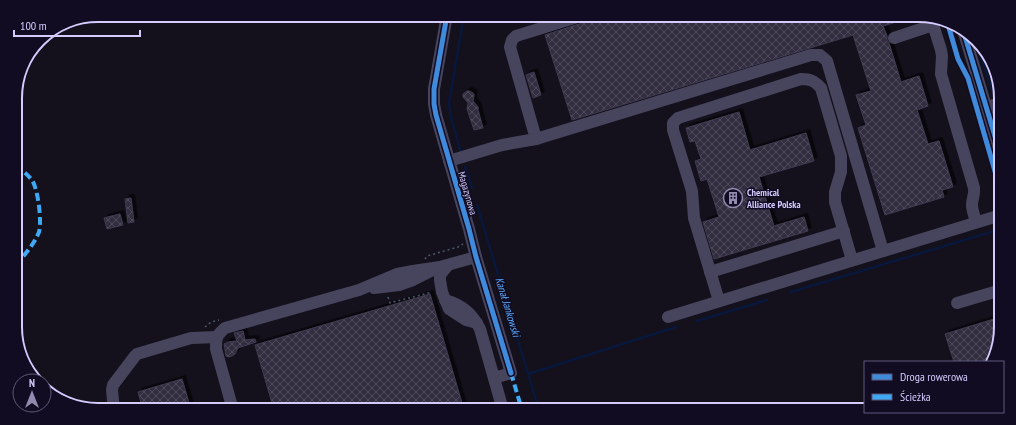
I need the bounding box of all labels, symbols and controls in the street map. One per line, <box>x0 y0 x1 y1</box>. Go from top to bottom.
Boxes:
scale bar <box>14 12 140 38</box>
text: 100 m <box>20 18 47 33</box>
street label: Magazynowa <box>455 170 480 216</box>
place label: Chemical Alliance Polska <box>746 186 801 211</box>
building icon: Chemical Alliance Polska <box>722 187 744 209</box>
water label: Kanał Jankowski <box>492 276 524 340</box>
legend <box>864 361 1004 413</box>
text: Droga rowerowa <box>900 369 968 384</box>
north arrow <box>12 373 52 413</box>
text: N <box>29 376 35 390</box>
text: Ścieżka <box>900 389 931 404</box>

